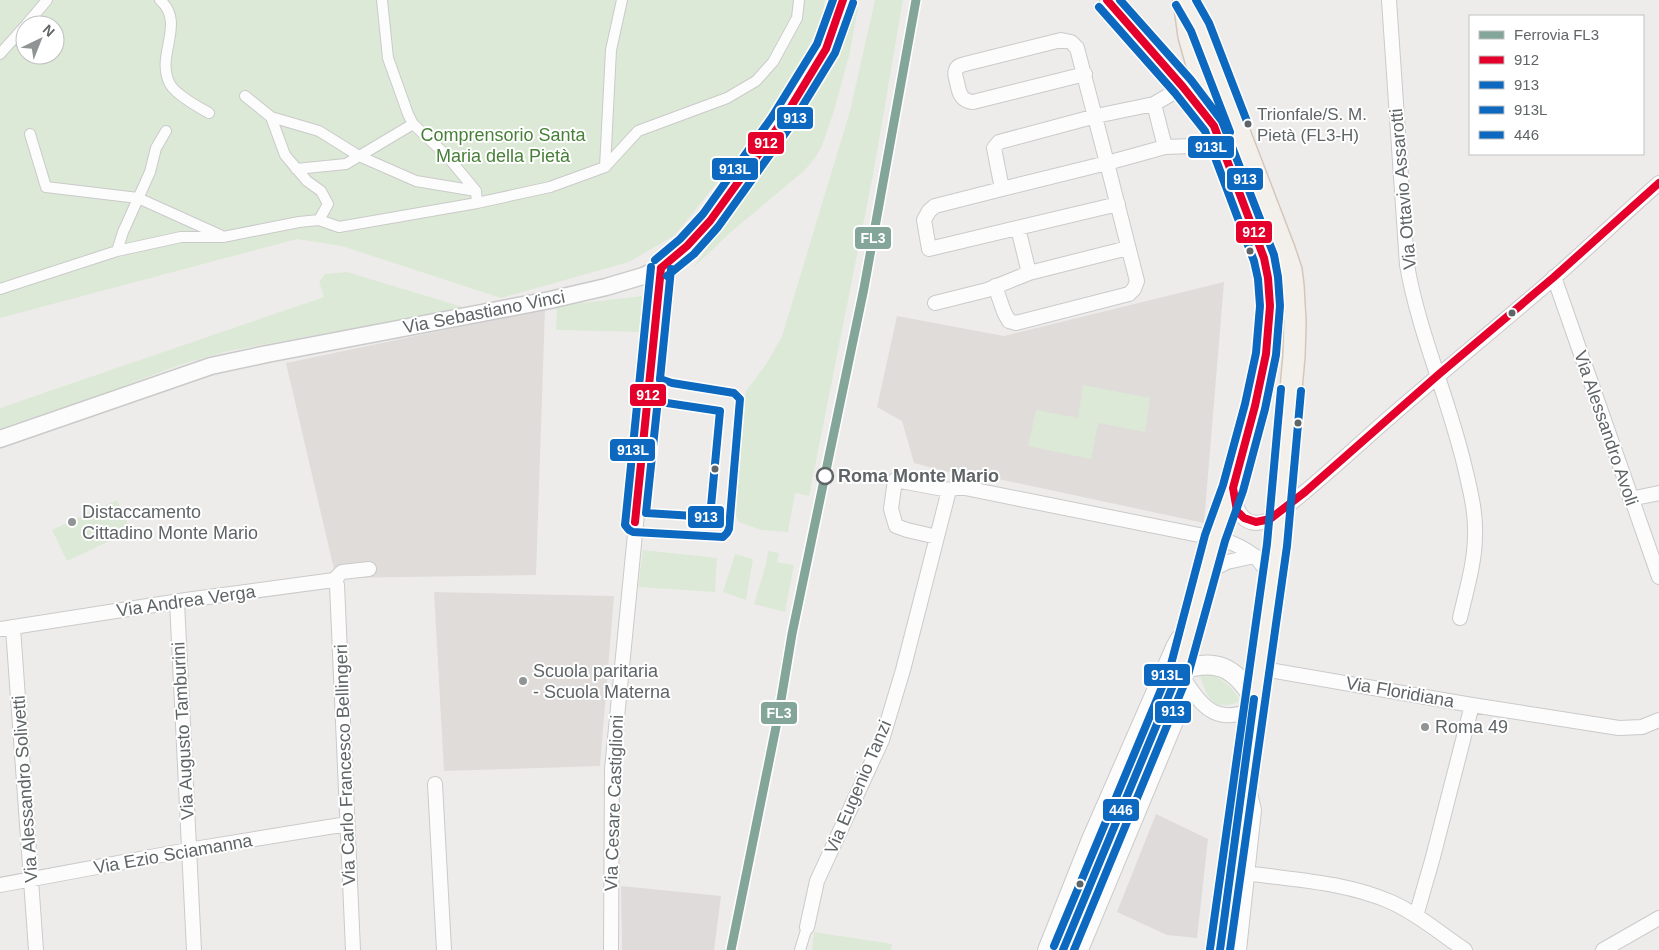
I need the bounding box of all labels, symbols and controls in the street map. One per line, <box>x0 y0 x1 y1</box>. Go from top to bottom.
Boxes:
north arrow <box>15 15 65 65</box>
legend <box>1469 15 1644 155</box>
text: N <box>40 21 58 40</box>
text: Ferrovia FL3 <box>1514 26 1599 43</box>
text: 912 <box>1514 51 1539 68</box>
text: 913 <box>1514 76 1539 93</box>
text: 913L <box>1514 101 1547 118</box>
place label: Trionfale/S. M. Pietà (FL3-H) <box>1257 105 1367 145</box>
line badge: 913 <box>776 106 814 130</box>
street label: Via Ottavio Assarotti <box>1386 108 1420 270</box>
text: 913 <box>783 110 807 126</box>
marker: Trionfale/S. M. Pietà (FL3-H) <box>1243 119 1253 129</box>
park label: Comprensorio Santa Maria della Pietà <box>420 125 587 166</box>
text: 446 <box>1514 126 1539 143</box>
line badge: 912 <box>747 131 785 155</box>
text: 912 <box>754 135 778 151</box>
line badge: 913L <box>1187 135 1235 159</box>
text: 913L <box>1195 139 1227 155</box>
line badge: 913L <box>711 157 759 181</box>
text: 913L <box>719 161 751 177</box>
line badge: 913 <box>1226 167 1264 191</box>
text: 913 <box>1233 171 1257 187</box>
line badge: 912 <box>1235 220 1273 244</box>
text: 912 <box>1242 224 1266 240</box>
line badge: FL3 <box>854 226 892 250</box>
text: FL3 <box>861 230 886 246</box>
unlabelled marker <box>1245 246 1255 256</box>
street label: Via Sebastiano Vinci <box>401 286 567 338</box>
unlabelled marker <box>1507 308 1517 318</box>
street label: Via Alessandro Avoli <box>1570 348 1642 508</box>
line badge: 912 <box>629 383 667 407</box>
text: 912 <box>636 387 660 403</box>
unlabelled marker <box>1293 418 1303 428</box>
line badge: 913L <box>609 438 656 462</box>
text: 913L <box>617 442 649 458</box>
unlabelled marker <box>710 464 720 474</box>
place label: Roma Monte Mario <box>838 466 999 486</box>
marker: Roma Monte Mario <box>816 467 834 485</box>
place label: Distaccamento Cittadino Monte Mario <box>82 502 258 543</box>
line badge: 913 <box>687 505 725 529</box>
text: 913 <box>694 509 718 525</box>
marker: Distaccamento Cittadino Monte Mario <box>66 516 78 528</box>
street label: Via Andrea Verga <box>115 581 258 621</box>
street label: Via Augusto Tamburini <box>168 641 198 821</box>
street label: Via Carlo Francesco Bellingeri <box>331 644 359 886</box>
place label: Scuola paritaria - Scuola Materna <box>533 661 671 702</box>
line badge: 913L <box>1143 663 1191 687</box>
text: 913L <box>1151 667 1183 683</box>
street label: Via Floridiana <box>1344 673 1457 712</box>
marker: Scuola paritaria - Scuola Materna <box>517 675 529 687</box>
street label: Via Alessandro Solivetti <box>8 695 42 883</box>
line badge: 913 <box>1154 700 1192 724</box>
line badge: FL3 <box>760 701 798 725</box>
text: 913 <box>1161 703 1185 719</box>
text: FL3 <box>767 705 792 721</box>
street label: Via Cesare Castiglioni <box>601 714 627 892</box>
street label: Via Eugenio Tanzi <box>821 717 895 857</box>
place label: Roma 49 <box>1435 717 1508 737</box>
marker: Roma 49 <box>1419 721 1431 733</box>
line badge: 446 <box>1102 798 1140 822</box>
text: 446 <box>1109 802 1133 818</box>
street label: Via Ezio Sciamanna <box>92 830 255 878</box>
unlabelled marker <box>1075 879 1085 889</box>

